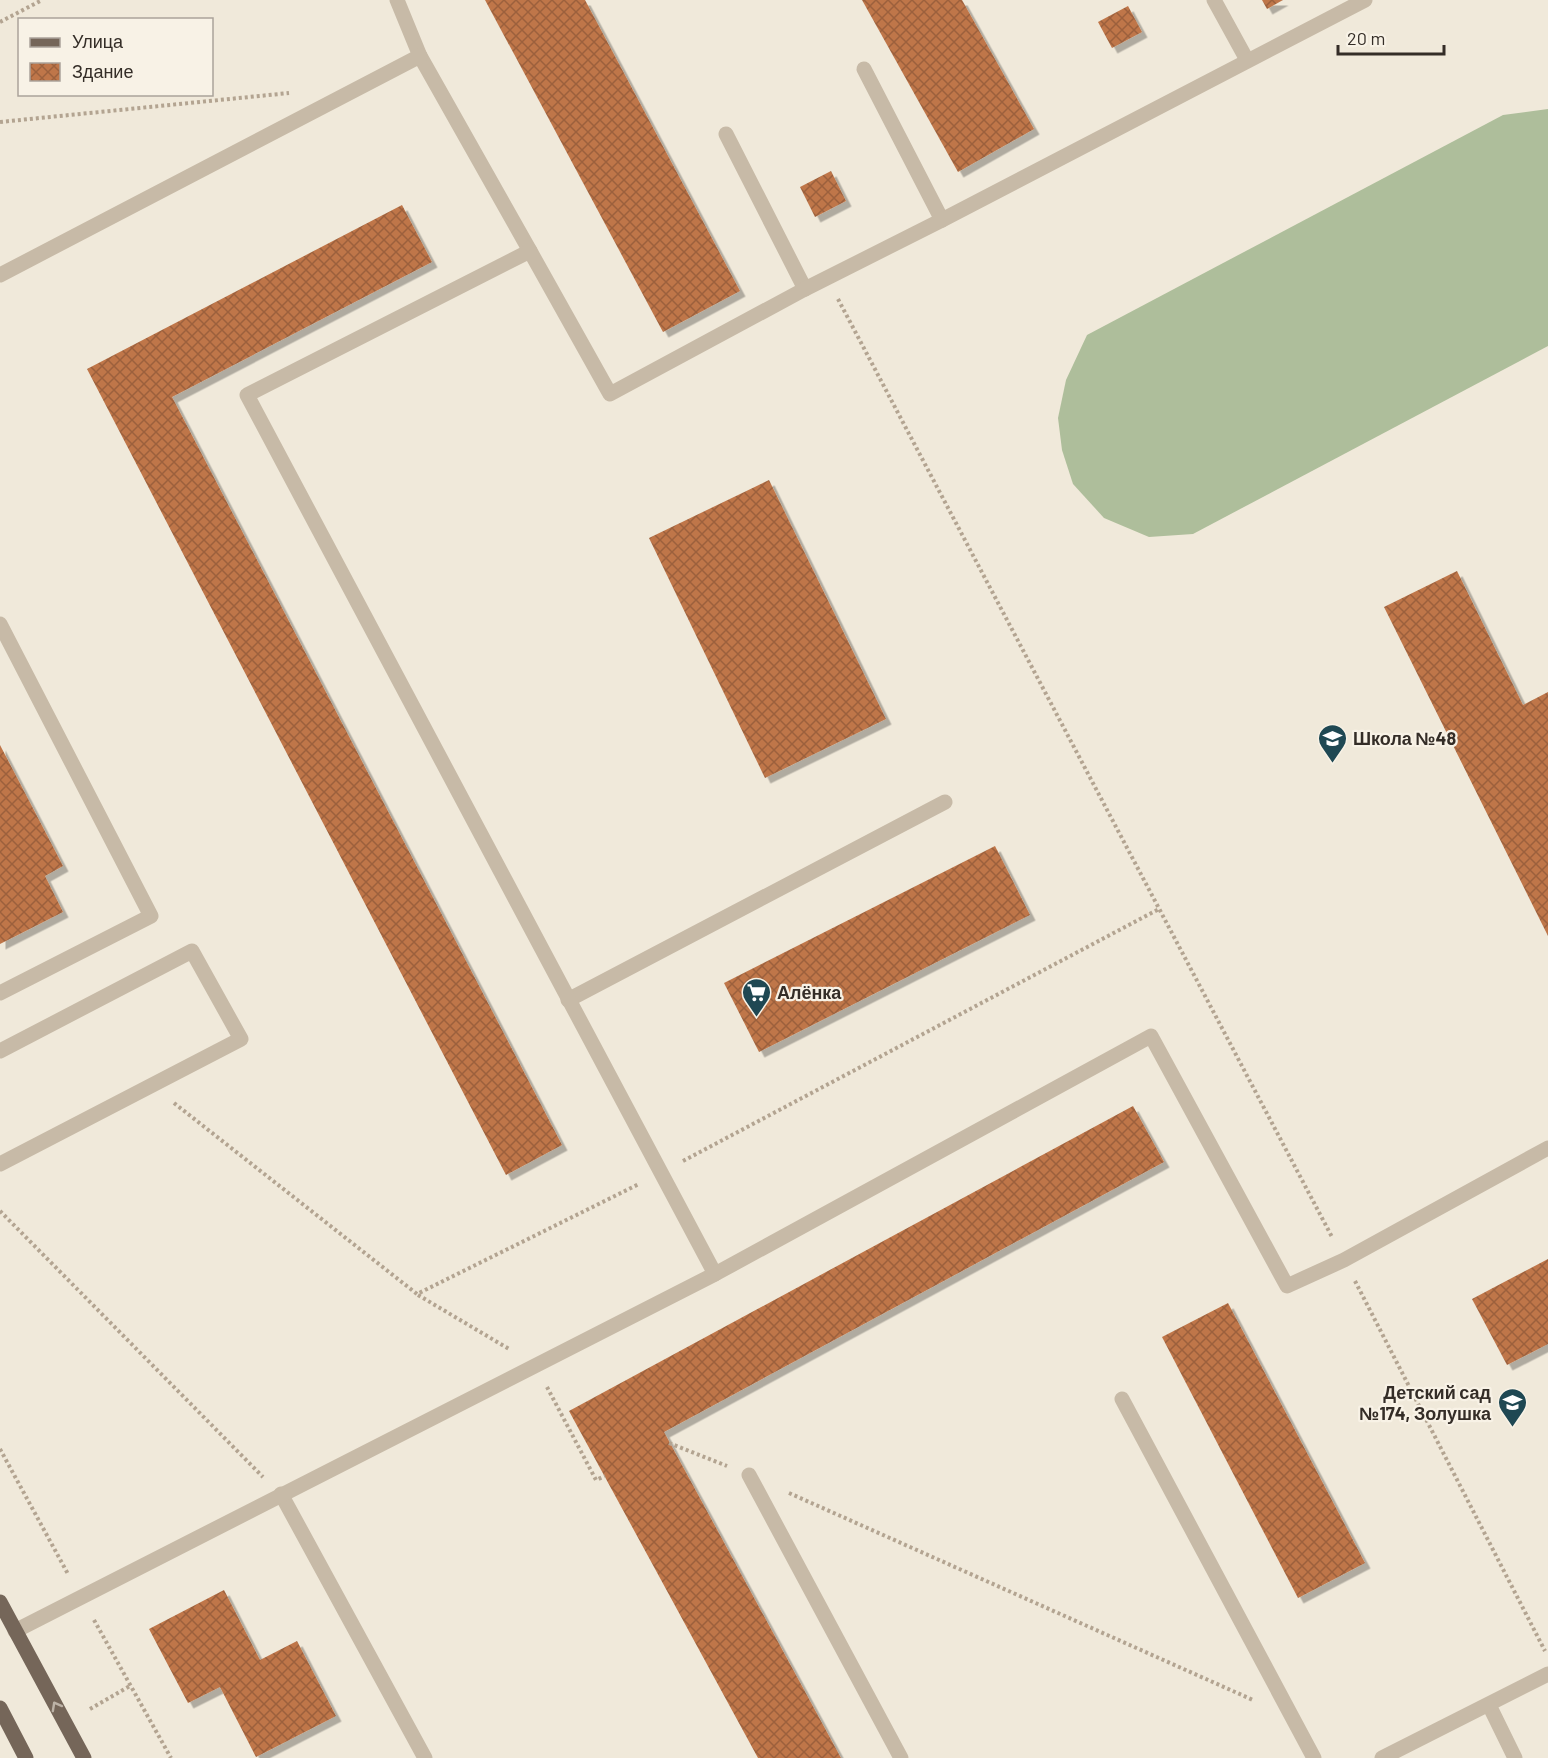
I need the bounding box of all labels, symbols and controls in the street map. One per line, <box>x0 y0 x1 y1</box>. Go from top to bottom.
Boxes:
legend <box>18 18 213 96</box>
scale bar <box>1338 18 1444 56</box>
text: 20 m <box>1347 27 1385 49</box>
text: Улица <box>72 30 124 52</box>
text: Здание <box>72 60 133 82</box>
school or university icon: Школа №48 <box>1316 722 1348 764</box>
place label: Школа №48 <box>1353 727 1456 749</box>
supermarket icon: Алёнка <box>740 976 772 1018</box>
place label: Алёнка <box>777 981 842 1003</box>
place label: Детский сад №174, Золушка <box>1359 1381 1492 1424</box>
school or university icon: Детский сад №174, Золушка <box>1496 1386 1528 1428</box>
one-way arrow <box>52 1702 63 1713</box>

